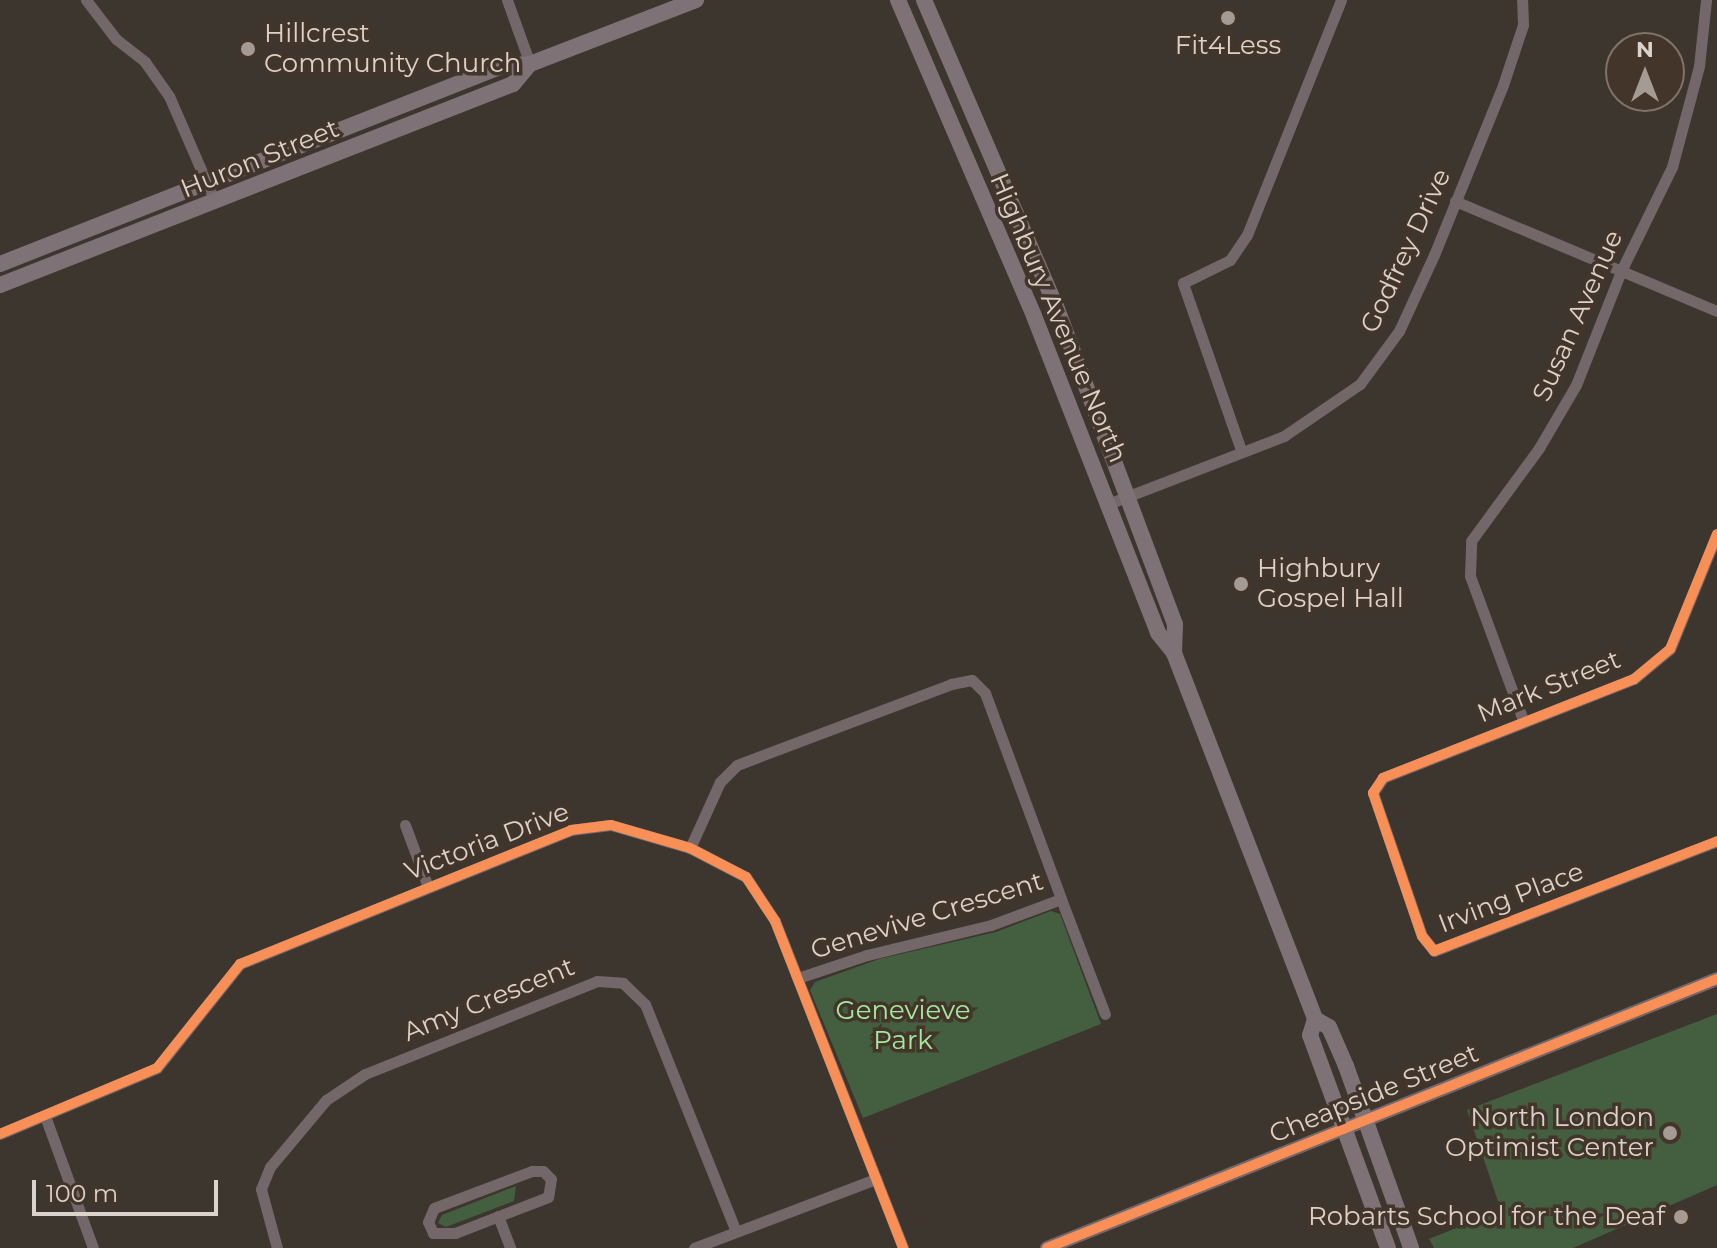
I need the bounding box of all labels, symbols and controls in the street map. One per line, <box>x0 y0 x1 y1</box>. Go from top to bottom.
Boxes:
marker: Fit4Less <box>1219 9 1237 27</box>
place label: Hillcrest Community Church <box>264 18 521 80</box>
place label: Fit4Less <box>1175 30 1281 62</box>
north arrow <box>1605 32 1685 112</box>
text: N <box>1636 36 1654 63</box>
marker: Hillcrest Community Church <box>239 40 257 58</box>
street label: Huron Street <box>176 113 344 205</box>
street label: Godfrey Drive <box>1354 164 1458 338</box>
street label: Highbury Avenue North <box>983 169 1133 467</box>
street label: Susan Avenue <box>1526 226 1630 406</box>
place label: Highbury Gospel Hall <box>1257 553 1404 614</box>
marker: Highbury Gospel Hall <box>1232 575 1250 593</box>
street label: Mark Street <box>1473 644 1625 730</box>
street label: Victoria Drive <box>401 796 573 888</box>
street label: Irving Place <box>1434 856 1588 940</box>
street label: Genevive Crescent <box>807 866 1047 966</box>
street label: Amy Crescent <box>399 951 579 1049</box>
park label: Genevieve Park <box>836 995 970 1056</box>
street label: Cheapside Street <box>1265 1038 1483 1150</box>
place label: North London Optimist Center <box>1445 1102 1654 1164</box>
marker: North London Optimist Center <box>1661 1124 1679 1142</box>
scale bar <box>36 1164 222 1214</box>
text: 100 m <box>46 1179 118 1208</box>
place label: Robarts School for the Deaf <box>1308 1201 1665 1233</box>
marker: Robarts School for the Deaf <box>1672 1208 1690 1226</box>

